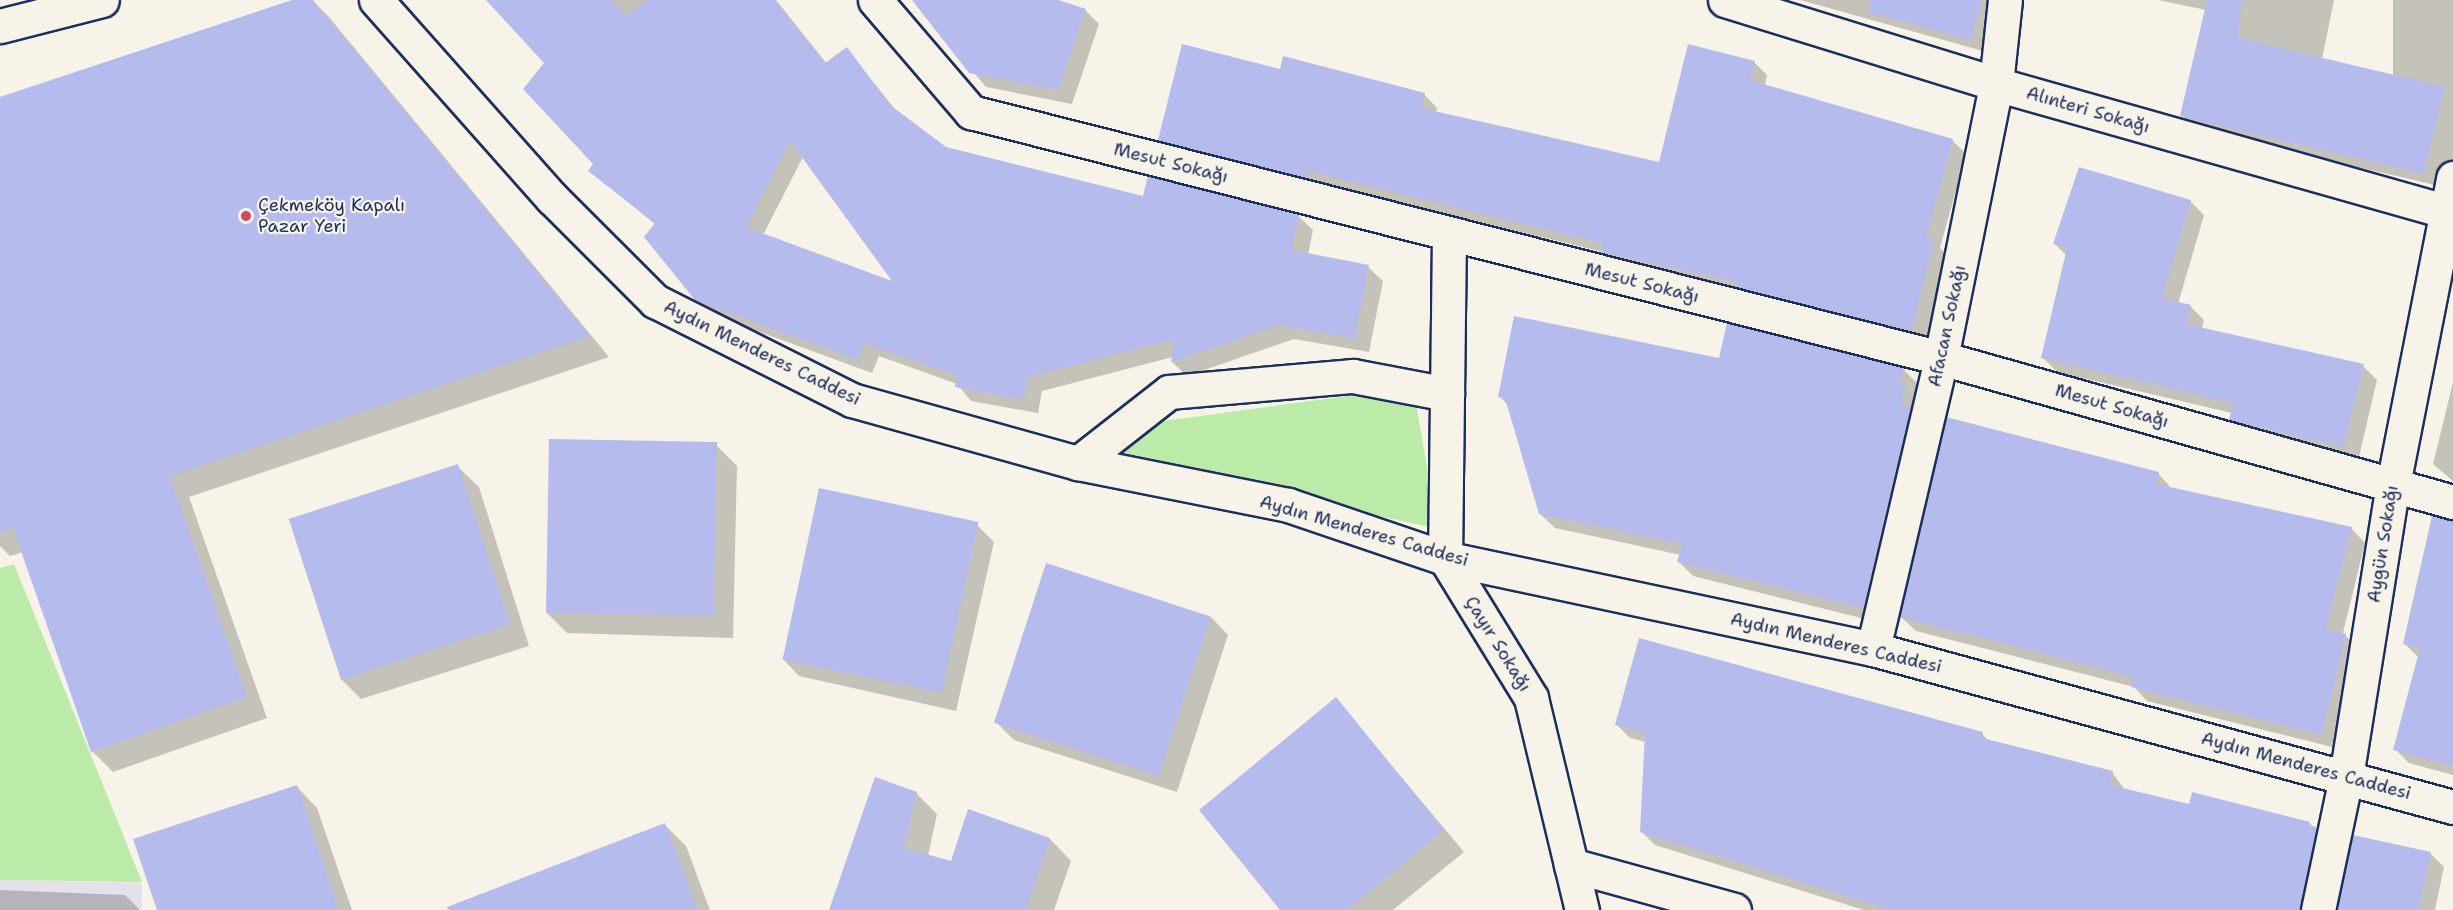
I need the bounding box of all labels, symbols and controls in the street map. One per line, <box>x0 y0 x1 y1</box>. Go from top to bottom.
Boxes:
street label: Alınteri Sokağı <box>2024 82 2152 138</box>
street label: Mesut Sokağı <box>1112 138 1230 188</box>
place label: Çekmeköy Kapalı Pazar Yeri <box>258 195 405 238</box>
marker: Çekmeköy Kapalı Pazar Yeri <box>239 209 253 223</box>
street label: Mesut Sokağı <box>1583 258 1701 308</box>
street label: Afacan Sokağı <box>1924 263 1970 389</box>
street label: Aydın Menderes Caddesi <box>660 296 864 410</box>
street label: Mesut Sokağı <box>2053 379 2171 433</box>
street label: Aygün Sokağı <box>2363 484 2403 604</box>
street label: Aydın Menderes Caddesi <box>1257 491 1471 571</box>
street label: Çayır Sokağı <box>1460 592 1536 696</box>
street label: Aydın Menderes Caddesi <box>1728 608 1944 678</box>
street label: Aydın Menderes Caddesi <box>2199 728 2413 804</box>

